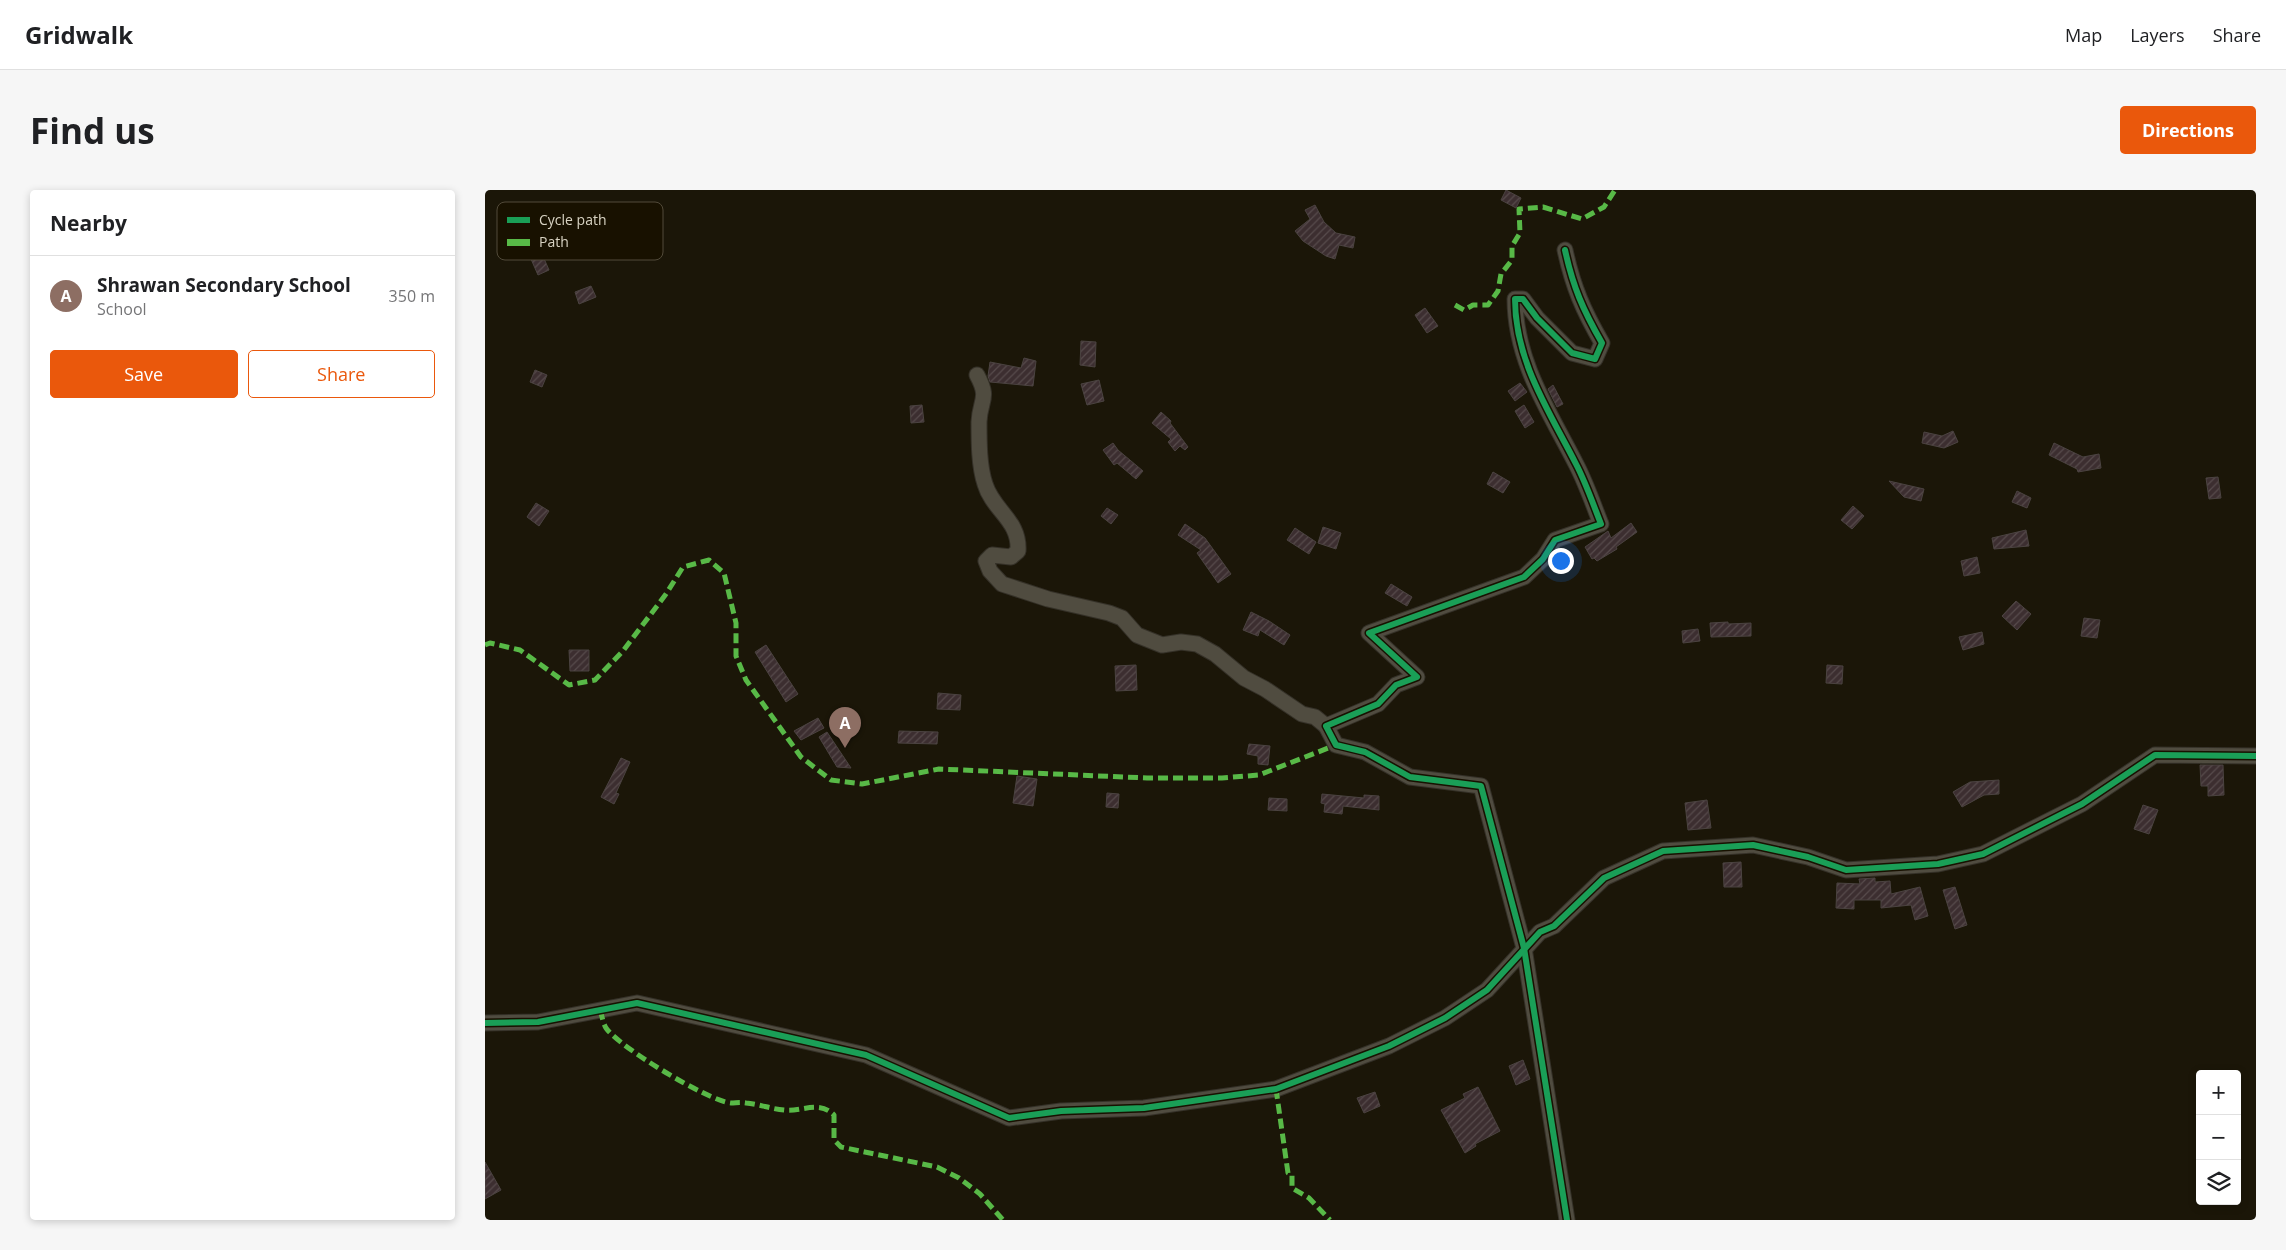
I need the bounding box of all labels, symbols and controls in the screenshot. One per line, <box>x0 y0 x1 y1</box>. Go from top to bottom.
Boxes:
text: Gridwalk <box>25 18 133 51</box>
text: Map <box>2065 23 2102 47</box>
text: Layers <box>2130 23 2185 47</box>
text: Share <box>2213 23 2261 47</box>
button: Directions <box>2120 106 2256 154</box>
text: Find us <box>30 107 155 154</box>
legend <box>497 202 663 260</box>
text: Nearby <box>50 209 127 237</box>
text: Cycle path <box>539 210 607 229</box>
text: Path <box>539 232 569 251</box>
text: Shrawan Secondary School <box>97 272 351 298</box>
text: A <box>60 285 72 307</box>
text: 350 m <box>389 285 435 307</box>
text: School <box>97 298 147 320</box>
button: Save <box>50 350 238 398</box>
button: Share <box>248 350 435 398</box>
your location <box>1548 548 1574 574</box>
pin: A <box>829 707 861 748</box>
map controls <box>2196 1070 2241 1205</box>
button: + <box>2196 1070 2241 1115</box>
button: − <box>2196 1115 2241 1160</box>
button: layers <box>2196 1160 2241 1205</box>

